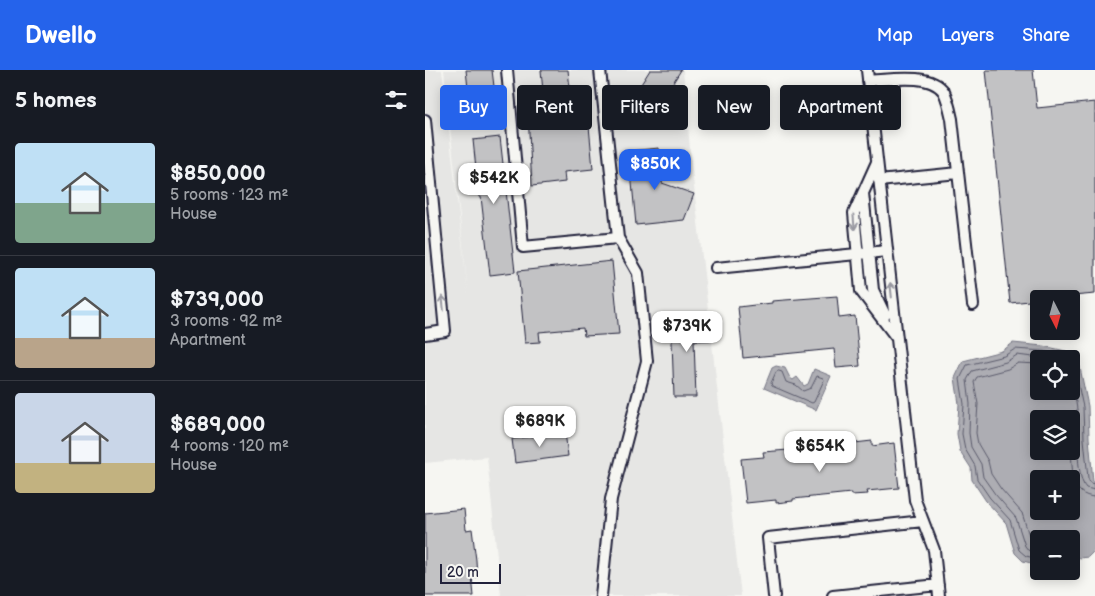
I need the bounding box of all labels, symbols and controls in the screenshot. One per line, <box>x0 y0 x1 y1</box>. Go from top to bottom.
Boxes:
text: Dwello <box>25 21 97 50</box>
text: Map <box>877 25 913 46</box>
text: Layers <box>941 25 994 46</box>
text: Share <box>1022 25 1070 46</box>
chip: Buy <box>440 85 507 130</box>
chip: Rent <box>517 85 592 130</box>
chip: Filters <box>602 85 688 130</box>
chip: New <box>698 85 770 130</box>
chip: Apartment <box>780 85 901 130</box>
icon: filters <box>382 86 410 114</box>
text: 5 homes <box>15 88 97 113</box>
pin: $850K <box>620 148 690 191</box>
text: $850K <box>630 155 680 174</box>
text: $850,000 <box>170 161 266 186</box>
pin: $542K <box>459 162 529 205</box>
icon: home <box>55 163 115 223</box>
text: $542K <box>469 169 519 188</box>
text: 5 rooms · 123 m² <box>170 186 288 205</box>
text: House <box>170 205 217 224</box>
one-way arrow <box>850 214 859 230</box>
one-way arrow <box>886 282 896 298</box>
text: $739,000 <box>170 287 264 312</box>
icon: home <box>55 288 115 348</box>
north arrow <box>1030 290 1080 340</box>
map controls <box>1030 290 1080 580</box>
one-way arrow <box>438 295 448 311</box>
pin: $739K <box>652 310 722 353</box>
text: 3 rooms · 92 m² <box>170 312 283 331</box>
text: $739K <box>663 317 711 336</box>
text: Apartment <box>170 331 246 350</box>
button: locate <box>1030 350 1080 400</box>
pin: $689K <box>505 406 575 448</box>
button: layers <box>1030 410 1080 460</box>
text: $689,000 <box>170 412 265 437</box>
text: $689K <box>515 412 565 431</box>
icon: home <box>55 413 115 473</box>
pin: $654K <box>785 430 855 473</box>
text: 4 rooms · 120 m² <box>170 437 289 456</box>
text: $654K <box>795 437 845 456</box>
text: House <box>170 456 217 475</box>
button: + <box>1030 470 1080 520</box>
button: − <box>1030 530 1080 580</box>
scale bar <box>440 561 501 584</box>
text: 20 m <box>447 564 479 581</box>

